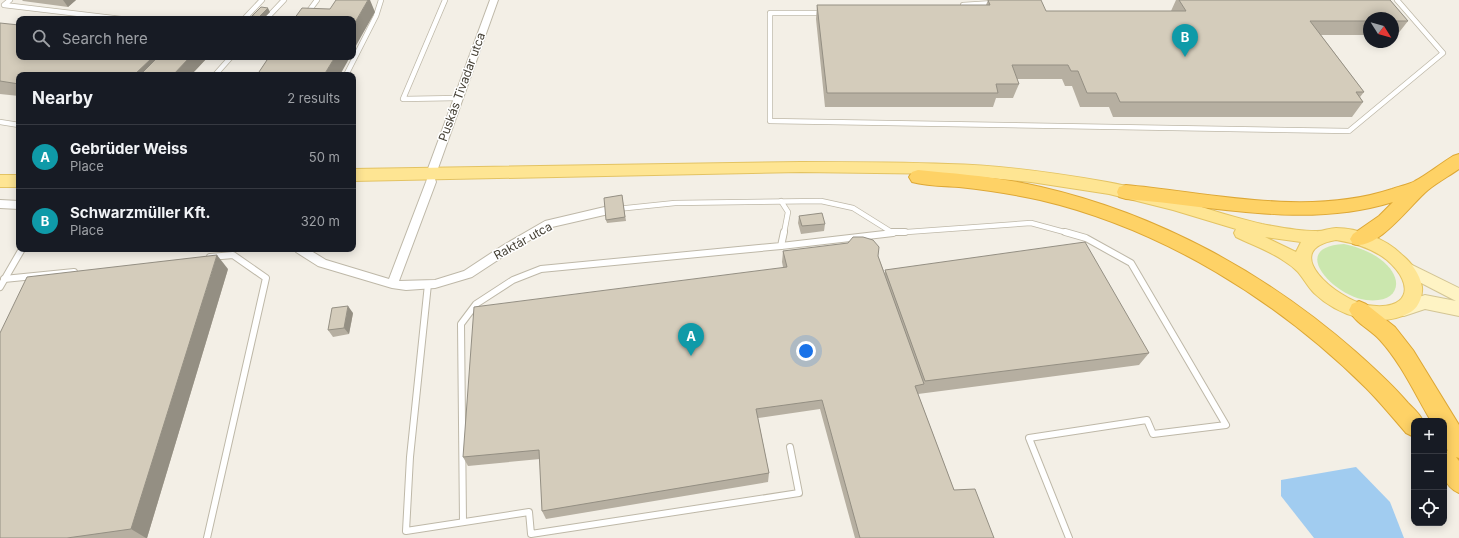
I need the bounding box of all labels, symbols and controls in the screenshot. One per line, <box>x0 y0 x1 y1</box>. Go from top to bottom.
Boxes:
north arrow <box>1363 12 1399 48</box>
search box <box>16 16 356 60</box>
pin: B <box>1172 24 1198 57</box>
icon: search <box>30 27 52 49</box>
text: Search here <box>62 29 148 48</box>
street label: Puskás Tivadar utca <box>435 30 488 143</box>
text: Nearby <box>32 88 93 108</box>
text: 2 results <box>287 90 340 106</box>
text: Gebrüder Weiss <box>70 139 188 158</box>
text: A <box>40 149 50 165</box>
text: 50 m <box>309 149 340 165</box>
text: Place <box>70 158 104 174</box>
text: Schwarzmüller Kft. <box>70 203 211 222</box>
text: B <box>41 213 49 229</box>
text: 320 m <box>301 213 340 229</box>
street label: Raktár utca <box>491 218 554 263</box>
text: Place <box>70 222 104 238</box>
pin: A <box>678 323 704 356</box>
your location <box>796 341 816 361</box>
map controls <box>1411 418 1447 526</box>
button: + <box>1411 418 1447 454</box>
button: − <box>1411 454 1447 490</box>
button: locate <box>1411 490 1447 526</box>

